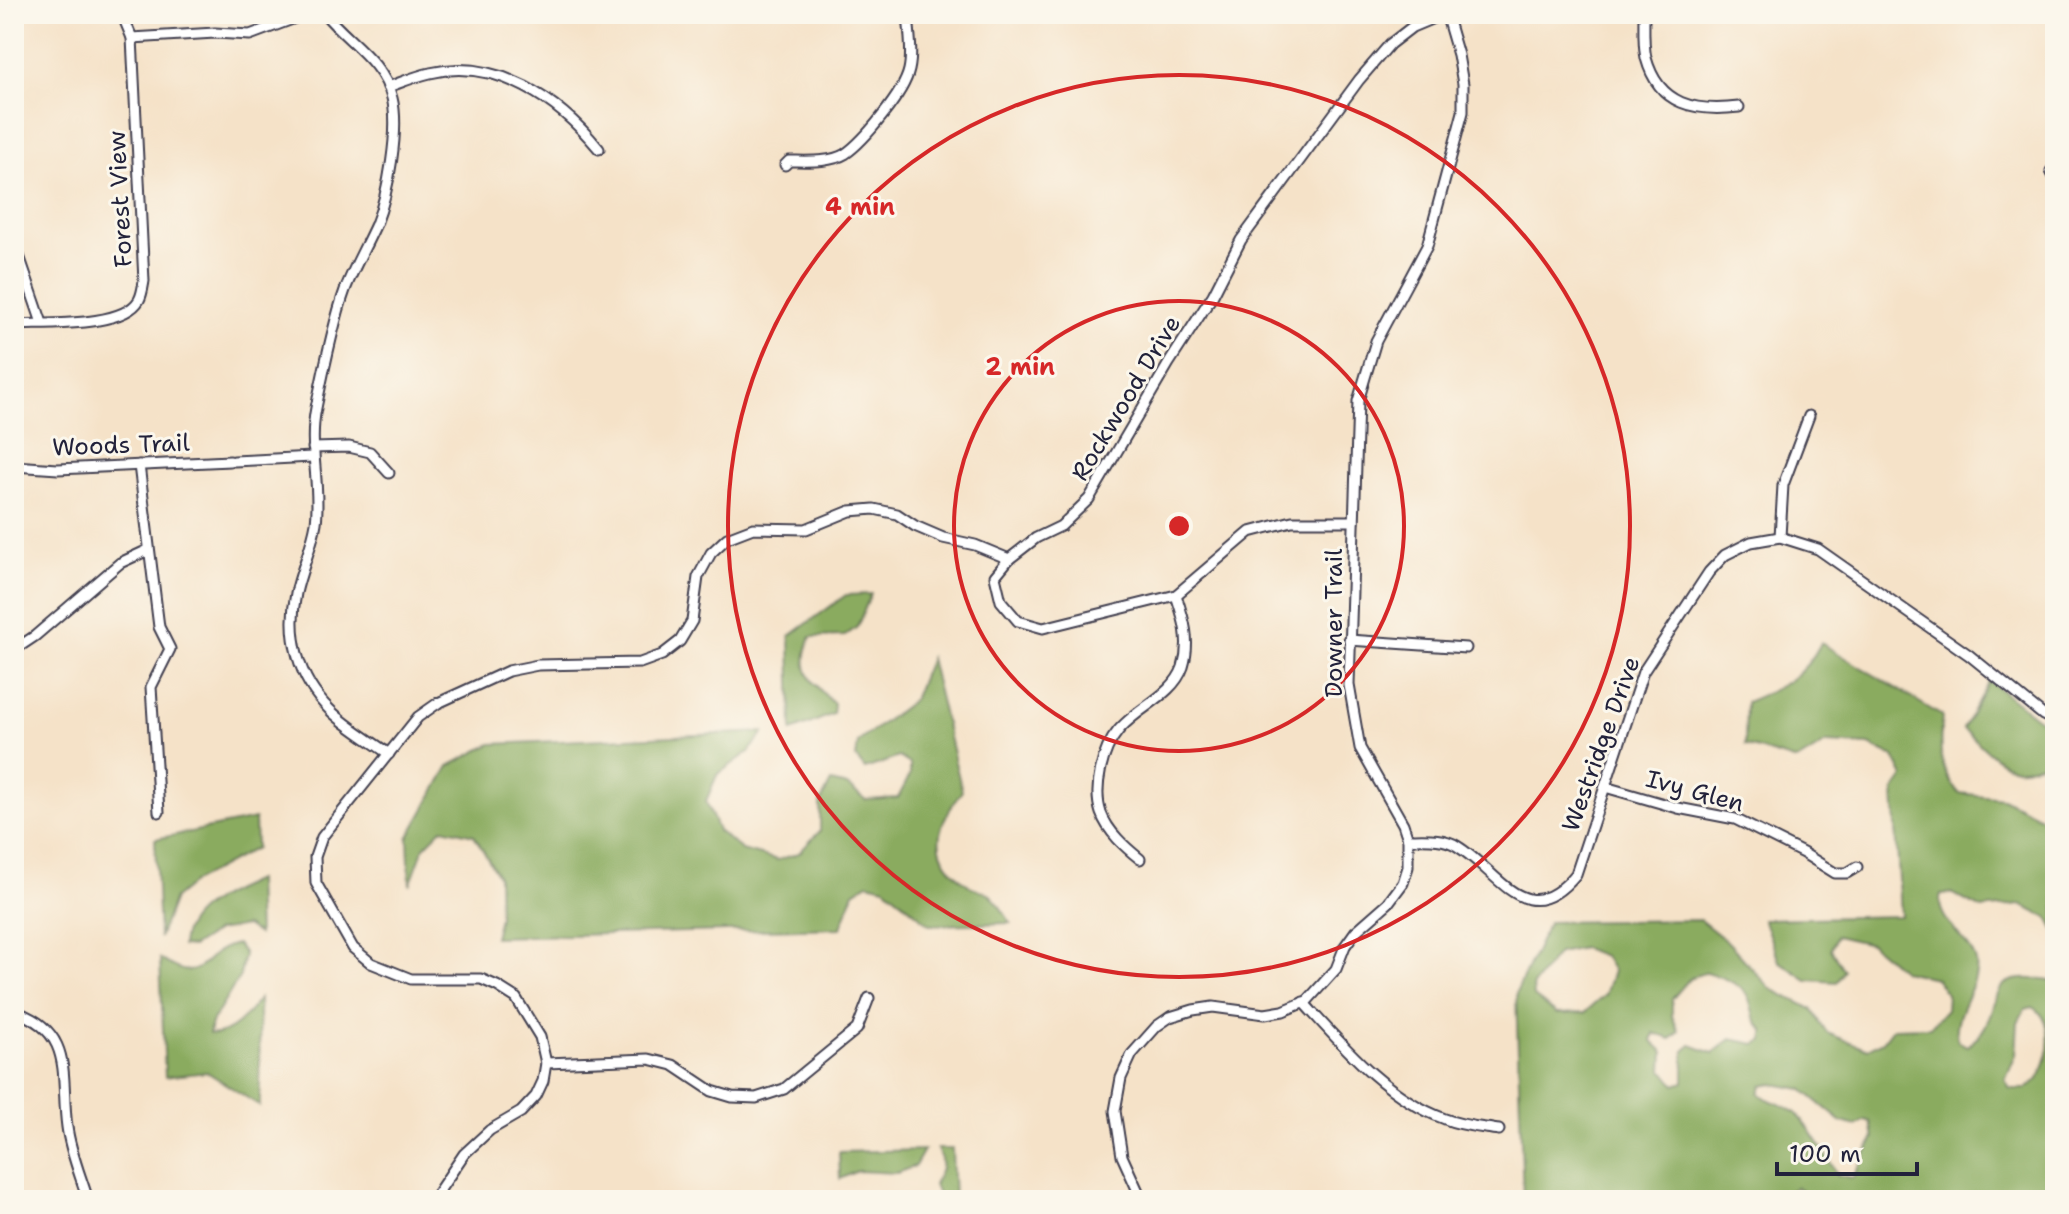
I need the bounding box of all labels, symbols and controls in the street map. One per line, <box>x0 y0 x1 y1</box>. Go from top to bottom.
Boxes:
street label: Forest View <box>100 130 140 268</box>
text: 4 min <box>825 191 895 223</box>
street label: Rockwood Drive <box>1064 309 1188 487</box>
text: 2 min <box>985 351 1055 383</box>
street label: Woods Trail <box>52 427 191 463</box>
centre of rings <box>1165 512 1193 540</box>
street label: Downer Trail <box>1318 548 1350 698</box>
street label: Westridge Drive <box>1554 652 1648 836</box>
street label: Ivy Glen <box>1643 763 1747 819</box>
scale bar <box>1777 1126 1917 1176</box>
text: 100 m <box>1789 1138 1861 1170</box>

